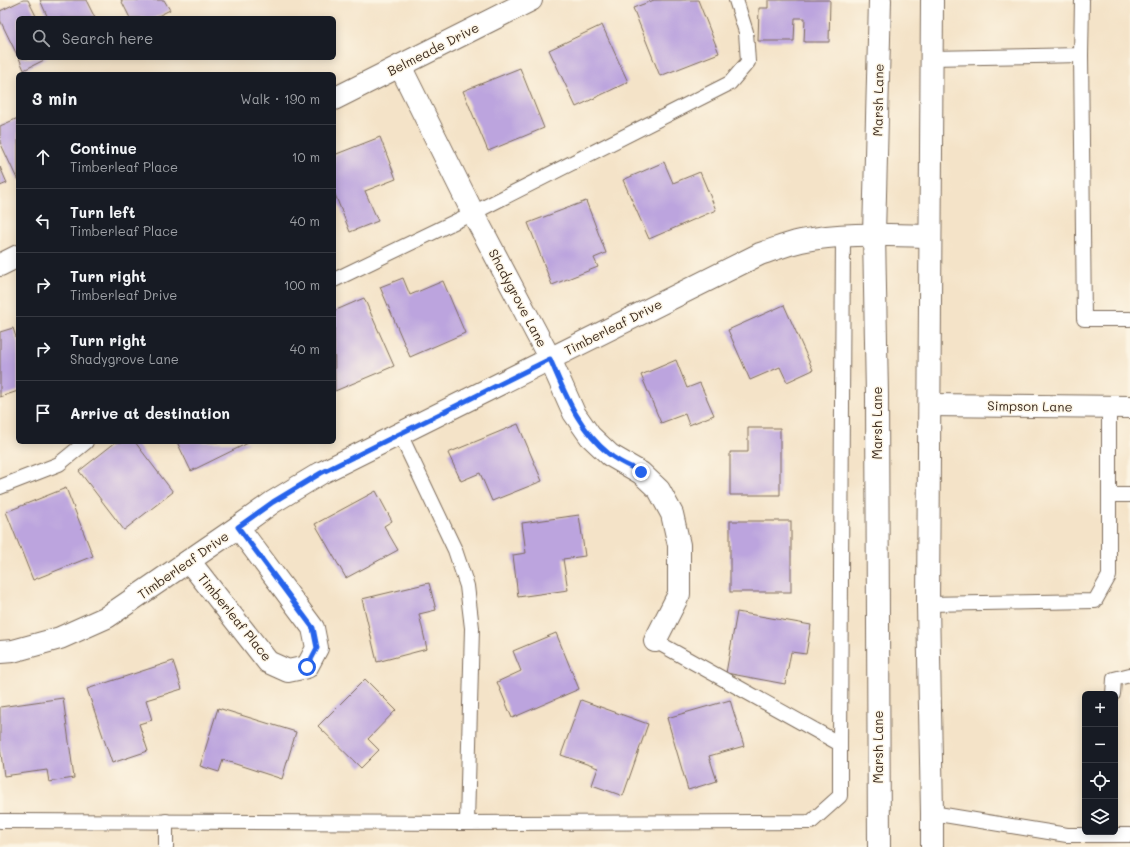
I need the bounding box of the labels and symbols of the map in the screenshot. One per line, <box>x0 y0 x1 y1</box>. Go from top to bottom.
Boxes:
street label: Belmeade Drive <box>384 18 481 79</box>
street label: Marsh Lane <box>868 63 887 137</box>
street label: Shadygrove Lane <box>485 246 551 350</box>
street label: Timberleaf Drive <box>561 295 664 359</box>
street label: Marsh Lane <box>868 387 885 459</box>
street label: Simpson Lane <box>987 396 1073 415</box>
route end <box>632 463 650 481</box>
street label: Timberleaf Drive <box>134 527 232 602</box>
street label: Timberleaf Place <box>195 569 276 664</box>
route start <box>298 658 316 676</box>
street label: Marsh Lane <box>869 711 886 783</box>

